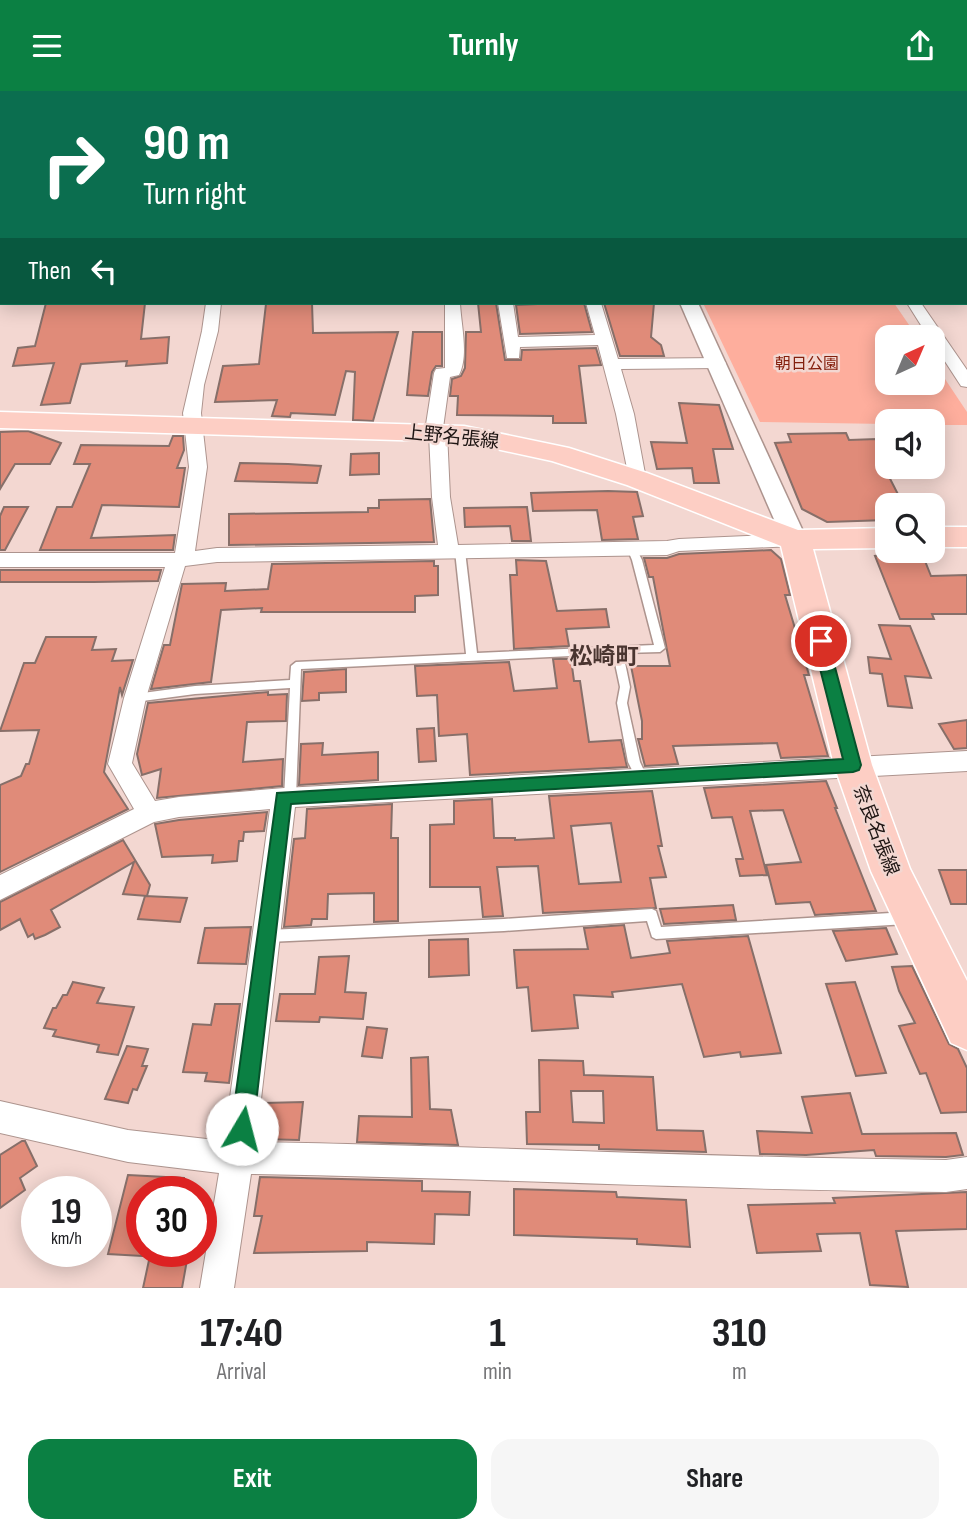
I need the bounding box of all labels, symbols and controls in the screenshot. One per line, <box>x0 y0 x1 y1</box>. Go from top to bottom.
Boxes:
text: Turnly <box>448 26 519 65</box>
icon: menu <box>28 27 66 65</box>
icon: share <box>901 27 939 65</box>
text: 90 m <box>143 115 230 174</box>
icon: right <box>28 119 119 210</box>
text: Turn right <box>143 175 247 214</box>
icon: left <box>85 252 123 290</box>
text: Then <box>28 256 71 287</box>
north arrow <box>875 325 945 395</box>
map controls <box>875 325 945 563</box>
park label: 朝日公園 <box>775 355 839 374</box>
button: sound <box>875 409 945 479</box>
street label: 上野名張線 <box>403 421 500 454</box>
button: search <box>875 493 945 563</box>
pin <box>791 611 851 671</box>
icon: arrive <box>802 622 840 660</box>
district label: 松崎町 <box>570 643 639 671</box>
street label: 奈良名張線 <box>848 782 903 879</box>
position arrow <box>205 1092 279 1166</box>
speed limit sign: 30 <box>126 1176 217 1267</box>
text: 19 <box>51 1191 82 1234</box>
text: km/h <box>51 1228 82 1249</box>
text: 17:40 <box>200 1308 283 1359</box>
text: 1 <box>489 1308 506 1359</box>
text: 310 <box>712 1308 767 1359</box>
text: Arrival <box>217 1358 266 1386</box>
text: min <box>483 1358 512 1386</box>
text: m <box>732 1358 747 1386</box>
button: Exit <box>28 1439 477 1519</box>
button: Share <box>491 1439 939 1519</box>

